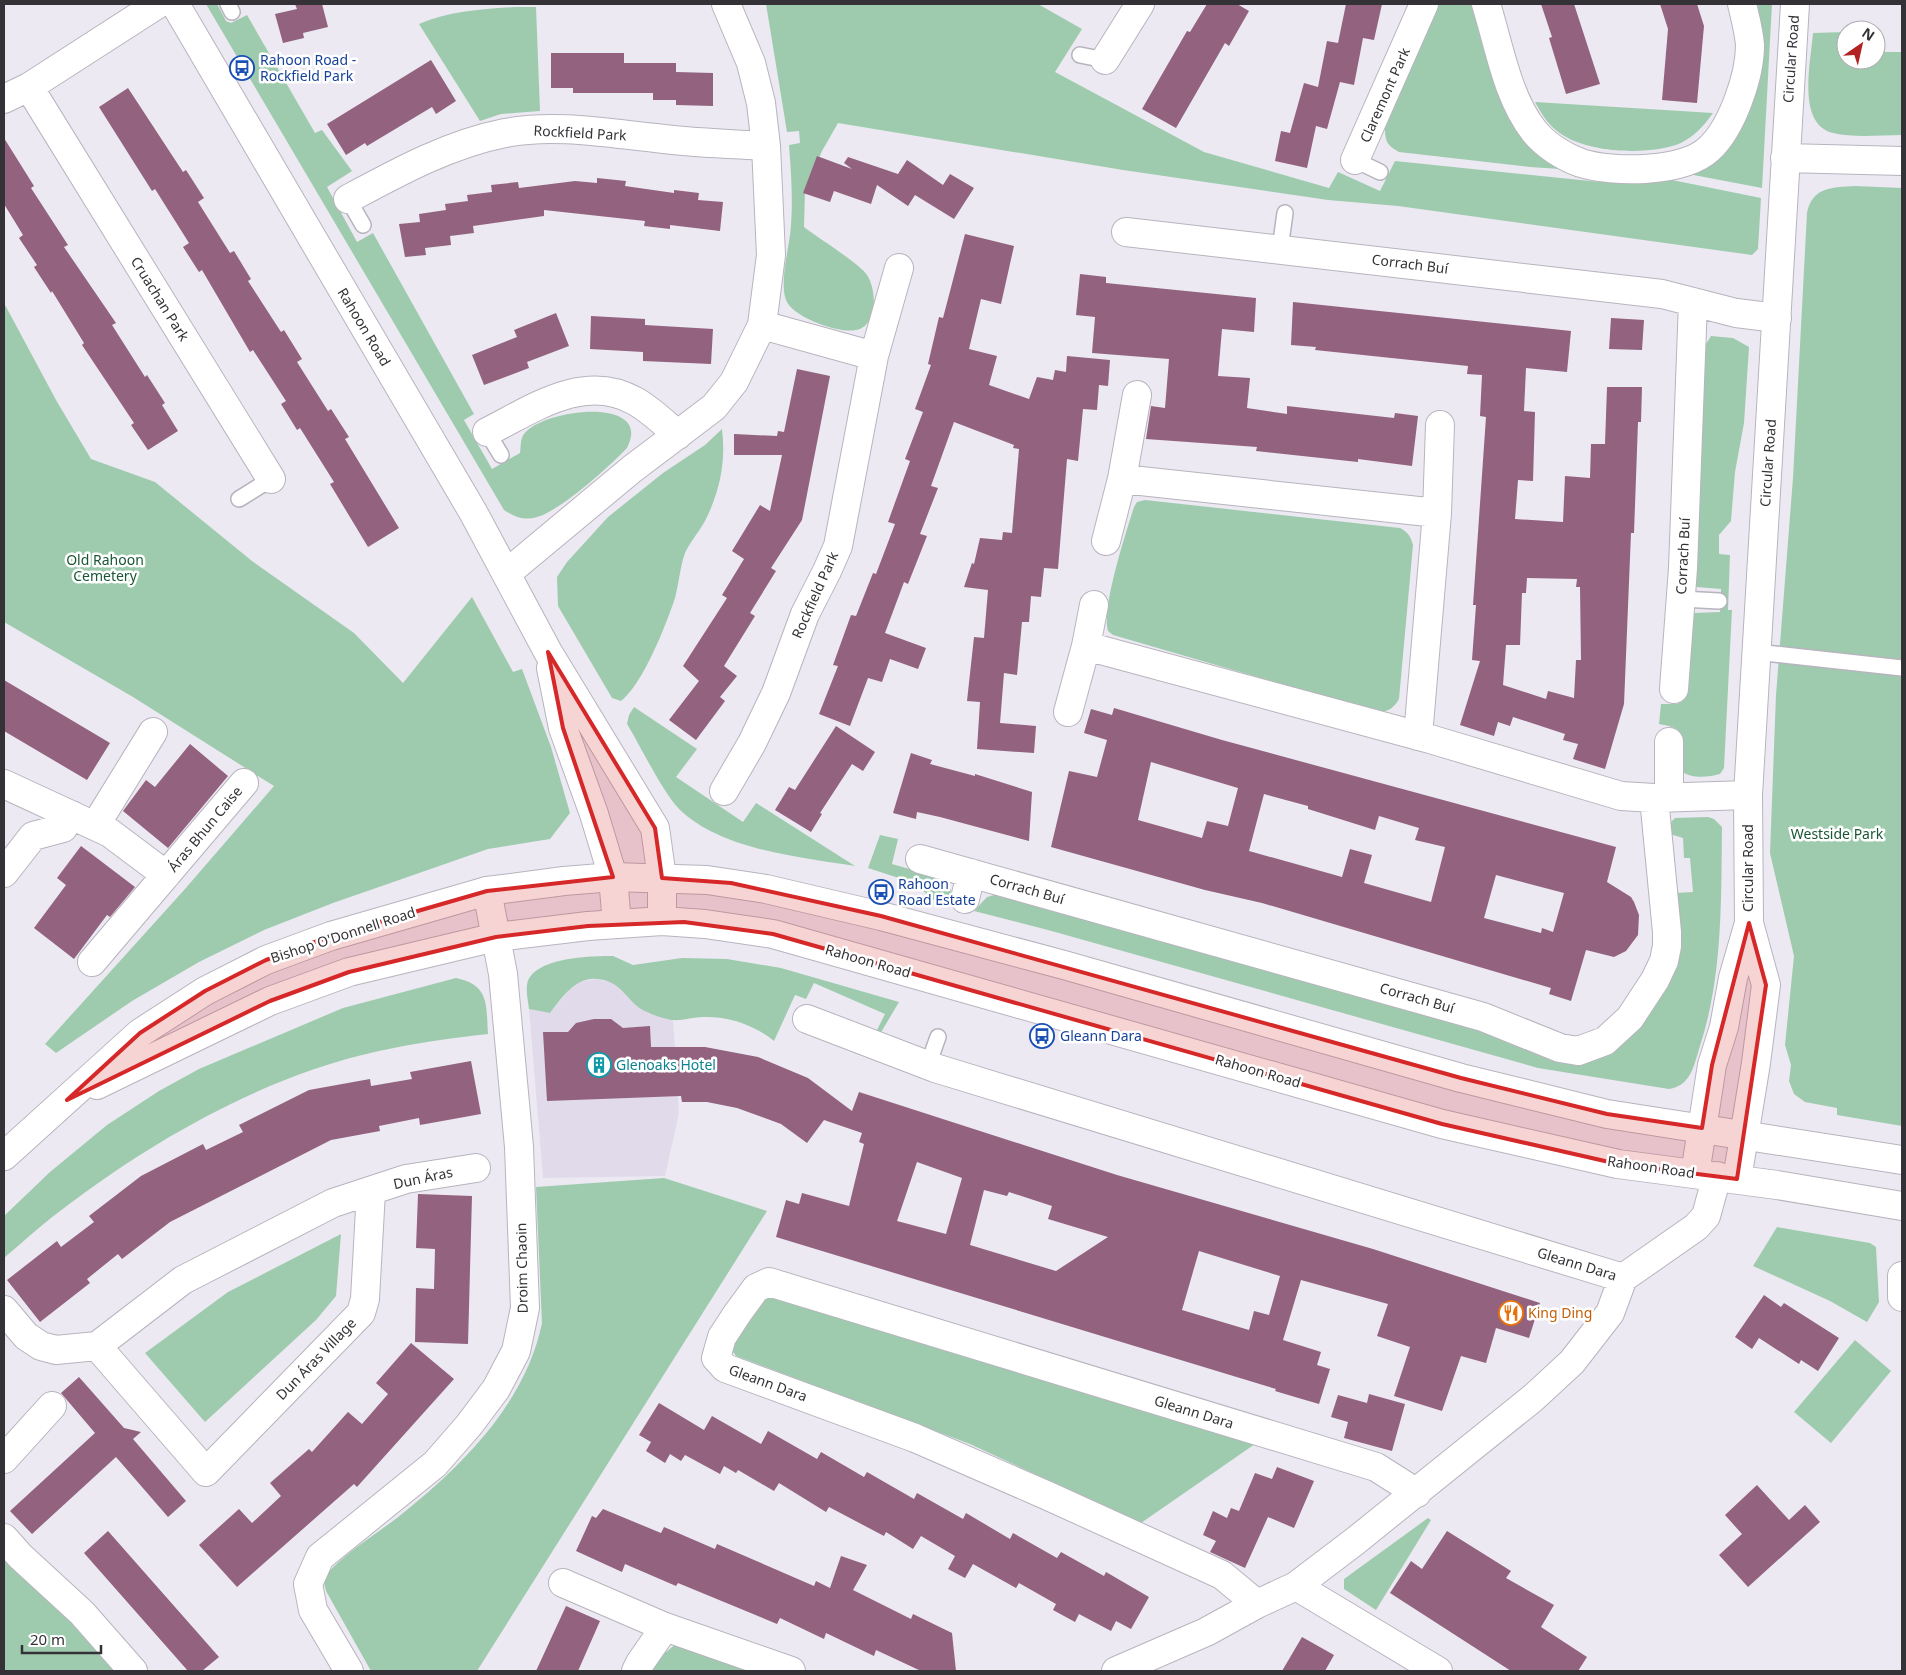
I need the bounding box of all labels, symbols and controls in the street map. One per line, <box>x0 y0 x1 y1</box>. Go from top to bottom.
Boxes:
street label: Circular Road <box>1778 14 1803 103</box>
north arrow <box>1836 20 1886 70</box>
text: N <box>1859 23 1879 45</box>
street label: Claremont Park <box>1355 44 1414 145</box>
place label: Rahoon Road - Rockfield Park <box>260 50 356 85</box>
bus stop icon: Rahoon Road - Rockfield Park <box>229 55 255 81</box>
street label: Rockfield Park <box>533 121 628 144</box>
street label: Corrach Buí <box>1371 249 1450 278</box>
street label: Cruachan Park <box>127 253 194 345</box>
street label: Rahoon Road <box>334 284 395 369</box>
street label: Circular Road <box>1755 418 1780 507</box>
street label: Corrach Buí <box>1671 517 1694 595</box>
street label: Rockfield Park <box>787 548 842 641</box>
park label: Old Rahoon Cemetery <box>66 550 144 585</box>
street label: Áras Bhun Caise <box>163 782 246 875</box>
street label: Circular Road <box>1738 824 1757 912</box>
park label: Westside Park <box>1791 824 1884 843</box>
street label: Corrach Buí <box>988 869 1067 908</box>
place label: Rahoon Road Estate <box>898 874 976 909</box>
bus stop icon: Rahoon Road Estate <box>868 879 894 905</box>
street label: Bishop O'Donnell Road <box>268 902 418 967</box>
street label: Rahoon Road <box>823 939 913 982</box>
street label: Corrach Buí <box>1378 978 1457 1017</box>
bus stop icon: Gleann Dara <box>1029 1023 1055 1049</box>
place label: Gleann Dara <box>1060 1026 1142 1045</box>
street label: Rahoon Road <box>1213 1049 1303 1092</box>
building icon: Glenoaks Hotel <box>586 1052 612 1078</box>
place label: Glenoaks Hotel <box>616 1055 716 1074</box>
street label: Rahoon Road <box>1606 1151 1696 1182</box>
street label: Dun Áras <box>391 1162 455 1193</box>
street label: Droim Chaoin <box>511 1223 532 1313</box>
street label: Gleann Dara <box>1535 1242 1619 1285</box>
restaurant icon: King Ding <box>1498 1300 1524 1326</box>
place label: King Ding <box>1528 1303 1592 1322</box>
street label: Dun Áras Village <box>271 1313 360 1404</box>
street label: Gleann Dara <box>726 1360 810 1405</box>
street label: Gleann Dara <box>1152 1390 1236 1433</box>
scale bar <box>22 1622 101 1654</box>
text: 20 m <box>30 1629 65 1649</box>

